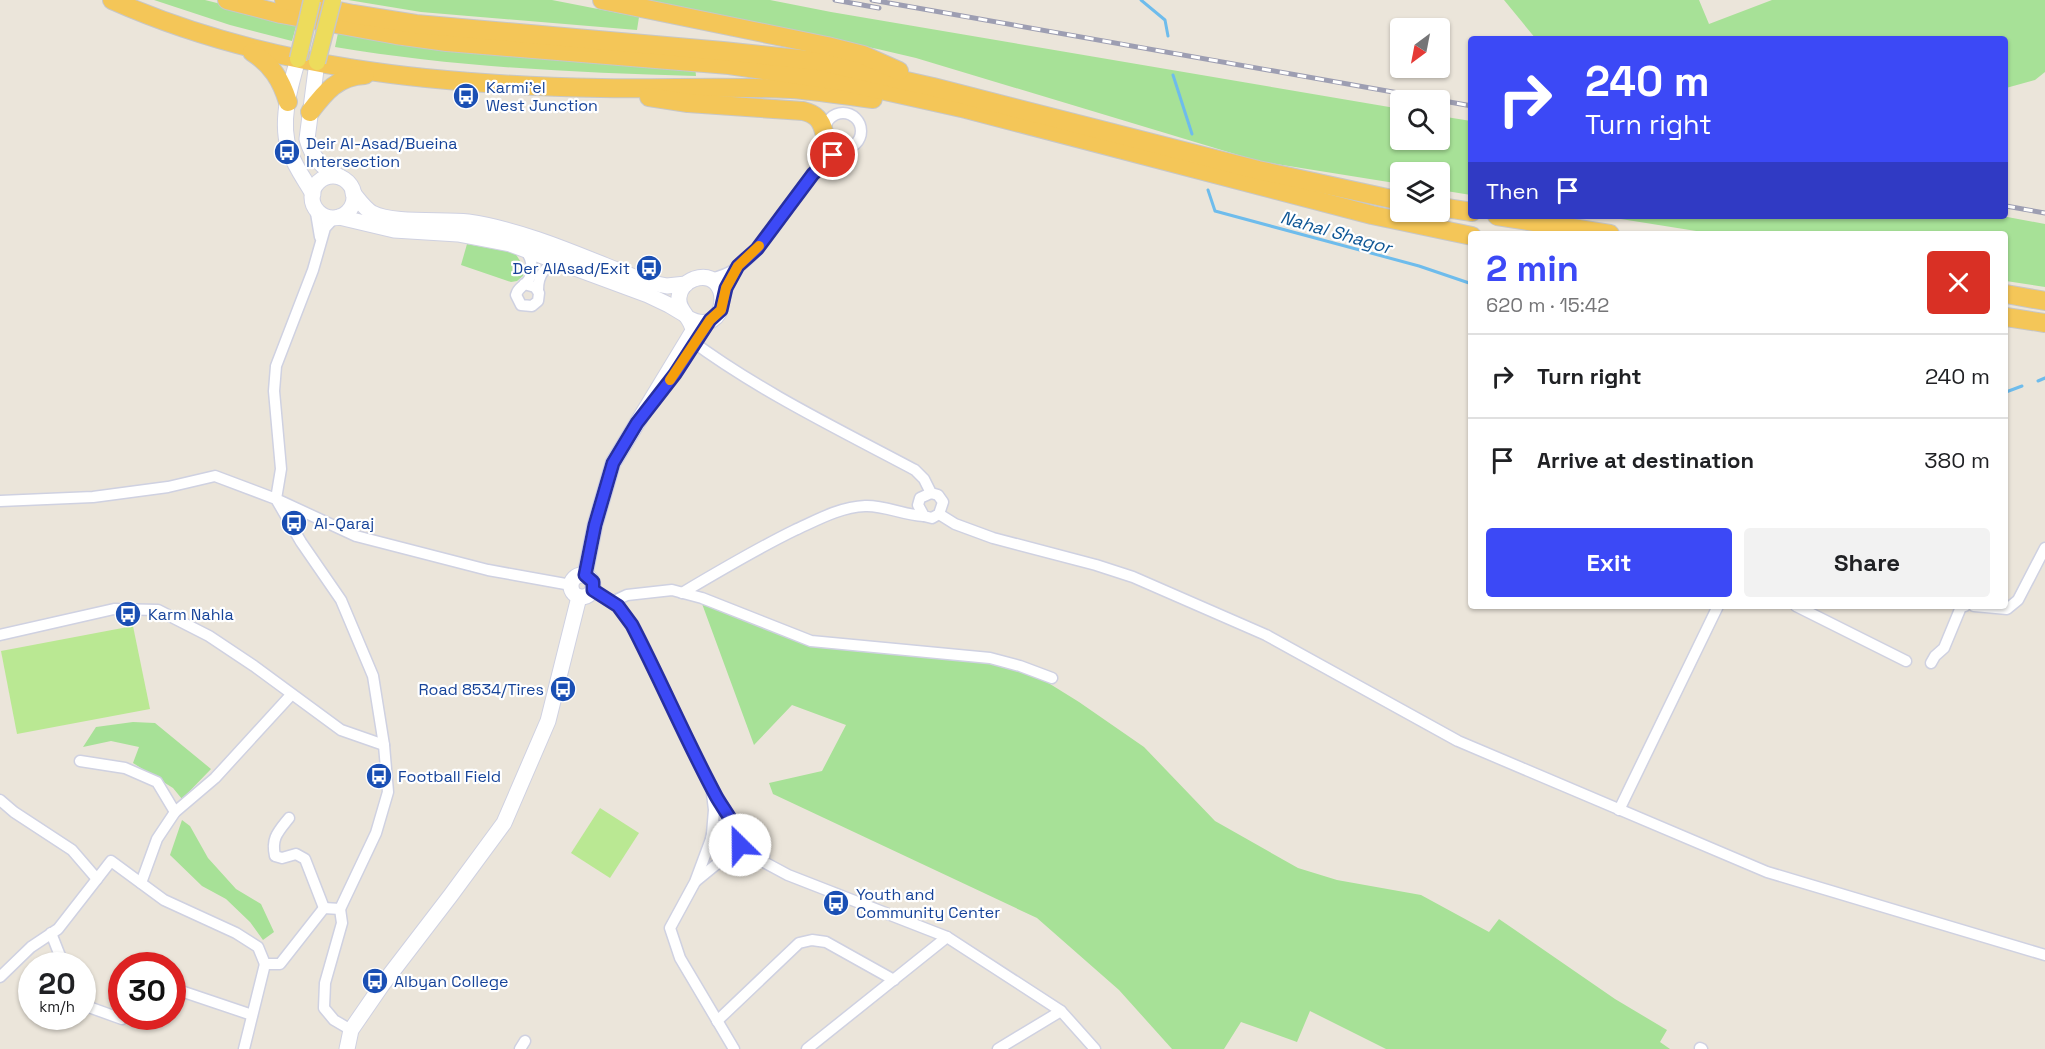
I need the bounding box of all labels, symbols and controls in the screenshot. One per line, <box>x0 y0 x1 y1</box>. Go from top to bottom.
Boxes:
north arrow <box>1390 18 1450 78</box>
map controls <box>1390 18 1450 222</box>
text: 240 m <box>1585 55 1710 108</box>
icon: right <box>1486 60 1564 138</box>
place label: Karmi'el West Junction <box>486 77 598 116</box>
bus stop icon: Karmi'el West Junction <box>451 81 481 111</box>
button: search <box>1390 90 1450 150</box>
text: Turn right <box>1585 107 1712 142</box>
pin <box>807 129 858 180</box>
place label: Deir Al-Asad/Bueina Intersection <box>306 133 457 172</box>
bus stop icon: Deir Al-Asad/Bueina Intersection <box>272 137 302 167</box>
icon: arrive <box>816 138 849 171</box>
button: layers <box>1390 162 1450 222</box>
icon: arrive <box>1551 174 1584 207</box>
text: Then <box>1486 177 1539 205</box>
water label: Nahal Shagor <box>1278 205 1396 259</box>
text: 2 min <box>1486 246 1579 292</box>
button: close <box>1927 251 1990 314</box>
bus stop icon: Der AlAsad/Exit <box>634 253 664 283</box>
place label: Der AlAsad/Exit <box>513 258 630 279</box>
text: 620 m · 15:42 <box>1486 292 1609 318</box>
icon: right <box>1486 360 1519 393</box>
text: Turn right <box>1537 362 1642 390</box>
text: 240 m <box>1925 362 1990 390</box>
icon: arrive <box>1486 444 1519 477</box>
text: Arrive at destination <box>1537 446 1754 474</box>
text: 380 m <box>1924 446 1990 474</box>
bus stop icon: Al-Qaraj <box>279 508 309 538</box>
place label: Al-Qaraj <box>314 513 374 534</box>
button: Exit <box>1486 528 1732 597</box>
button: Share <box>1744 528 1990 597</box>
bus stop icon: Karm Nahla <box>113 599 143 629</box>
place label: Karm Nahla <box>148 604 234 625</box>
bus stop icon: Road 8534/Tires <box>548 674 578 704</box>
place label: Road 8534/Tires <box>419 679 544 700</box>
bus stop icon: Football Field <box>364 761 394 791</box>
place label: Football Field <box>398 766 501 787</box>
position arrow <box>708 813 772 877</box>
place label: Youth and Community Center <box>856 884 1000 923</box>
bus stop icon: Youth and Community Center <box>821 888 851 918</box>
speed limit sign: 30 <box>108 952 186 1030</box>
text: 20 <box>38 964 76 1003</box>
bus stop icon: Albyan College <box>360 966 390 996</box>
place label: Albyan College <box>394 971 508 992</box>
text: km/h <box>39 997 75 1016</box>

